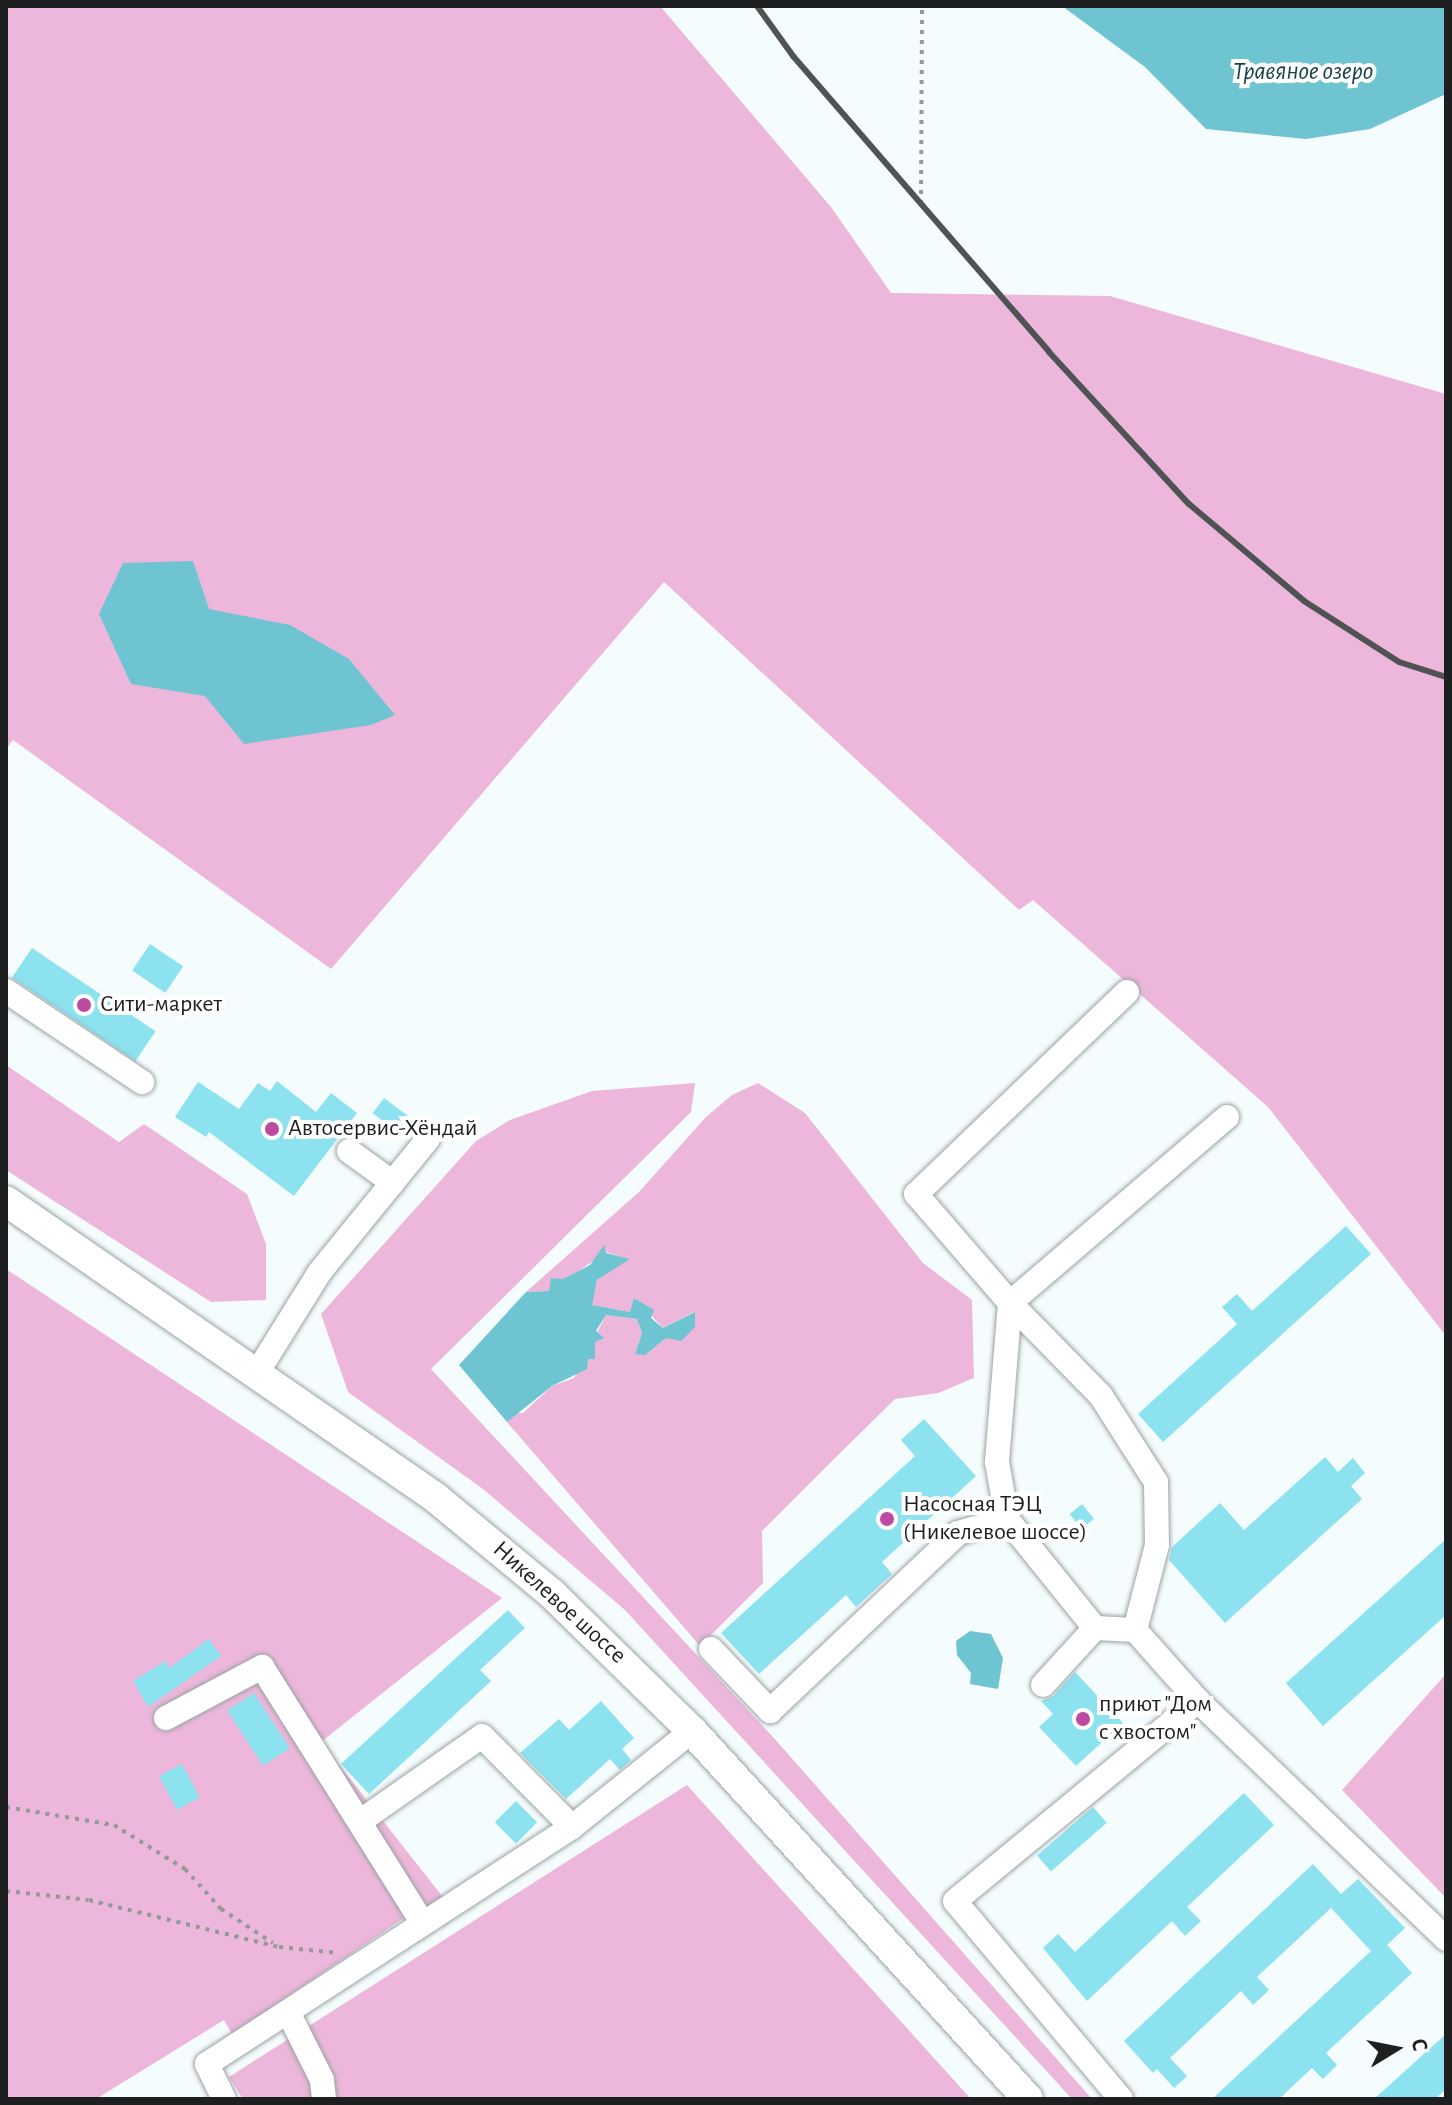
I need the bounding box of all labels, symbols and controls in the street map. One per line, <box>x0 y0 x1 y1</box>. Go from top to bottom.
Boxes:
water label: Травяное озеро <box>1233 56 1373 88</box>
place label: Сити-маркет <box>100 991 222 1019</box>
marker: Сити-маркет <box>75 996 93 1014</box>
place label: Автосервис-Хёндай <box>288 1115 478 1143</box>
marker: Автосервис-Хёндай <box>263 1120 281 1138</box>
place label: Насосная ТЭЦ (Никелевое шоссе) <box>903 1491 1087 1547</box>
marker: Насосная ТЭЦ (Никелевое шоссе) <box>878 1510 896 1528</box>
street label: Никелевое шоссе <box>486 1535 632 1671</box>
place label: приют "Дом с хвостом" <box>1099 1691 1212 1747</box>
marker: приют "Дом с хвостом" <box>1074 1710 1092 1728</box>
north arrow <box>1356 2009 1436 2089</box>
text: С <box>1408 2037 1432 2053</box>

